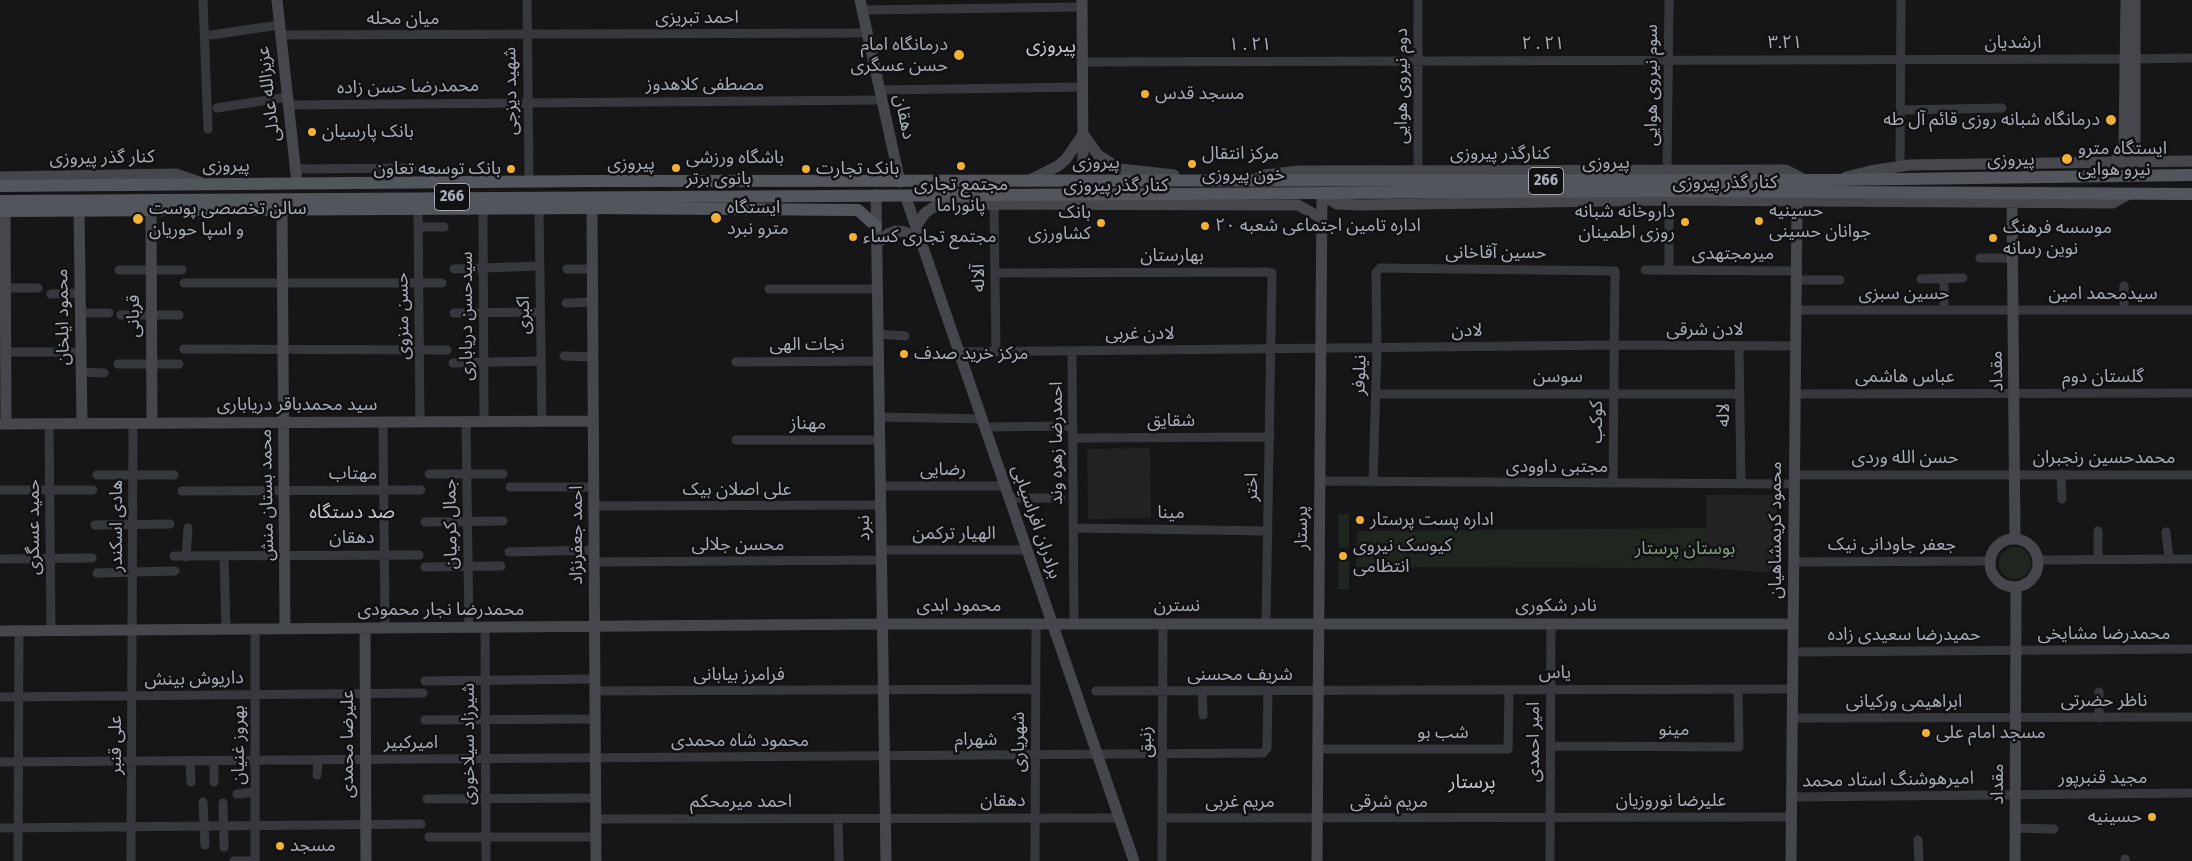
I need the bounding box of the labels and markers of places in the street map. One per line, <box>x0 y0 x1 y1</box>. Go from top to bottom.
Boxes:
place label: درمانگاه امام حسن عسگری <box>850 34 948 76</box>
marker: درمانگاه امام حسن عسگری <box>952 48 966 62</box>
place label: مسجد قدس <box>1155 83 1244 105</box>
marker: مسجد قدس <box>1139 88 1151 100</box>
place label: درمانگاه شبانه روزی قائم آل طه <box>1883 109 2100 131</box>
marker: درمانگاه شبانه روزی قائم آل طه <box>2104 113 2118 127</box>
place label: بانک پارسیان <box>322 121 414 143</box>
marker: بانک پارسیان <box>306 126 318 138</box>
place label: ایستگاه مترو نیرو هوایی <box>2078 138 2167 180</box>
place label: مرکز انتقال خون پیروزی <box>1202 143 1285 186</box>
place label: باشگاه ورزشی بانوی برتر <box>686 147 784 190</box>
marker: ایستگاه مترو نیرو هوایی <box>2060 152 2074 166</box>
place label: بانک توسعه تعاون <box>374 158 501 180</box>
place label: بانک تجارت <box>816 158 899 180</box>
marker: مرکز انتقال خون پیروزی <box>1186 158 1198 170</box>
marker: مجتمع تجاری پانوراما <box>955 160 967 172</box>
marker: باشگاه ورزشی بانوی برتر <box>670 162 682 174</box>
marker: بانک توسعه تعاون <box>505 163 517 175</box>
marker: بانک تجارت <box>800 163 812 175</box>
place label: مجتمع تجاری پانوراما <box>914 174 1008 216</box>
place label: ایستگاه مترو نبرد <box>727 197 789 240</box>
place label: سالن تخصصی پوست و اسپا حوریان <box>149 198 307 240</box>
place label: حسینیه جوانان حسینی <box>1769 200 1871 242</box>
place label: داروخانه شبانه روزی اطمینان <box>1575 201 1675 243</box>
place label: بانک کشاورزی <box>1028 202 1091 244</box>
marker: ایستگاه مترو نبرد <box>709 211 723 225</box>
marker: سالن تخصصی پوست و اسپا حوریان <box>131 212 145 226</box>
place label: اداره تامین اجتماعی شعبه ۲۰ <box>1215 215 1421 237</box>
marker: حسینیه جوانان حسینی <box>1753 215 1765 227</box>
marker: داروخانه شبانه روزی اطمینان <box>1679 216 1691 228</box>
marker: بانک کشاورزی <box>1095 217 1107 229</box>
place label: موسسه فرهنگ نوین رسانه <box>2003 217 2112 260</box>
marker: اداره تامین اجتماعی شعبه ۲۰ <box>1199 220 1211 232</box>
place label: مجتمع تجاری کساء <box>863 226 997 248</box>
marker: مجتمع تجاری کساء <box>847 231 859 243</box>
marker: موسسه فرهنگ نوین رسانه <box>1987 232 1999 244</box>
place label: مرکز خرید صدف <box>914 343 1029 365</box>
marker: مرکز خرید صدف <box>898 348 910 360</box>
place label: اداره پست پرستار <box>1370 509 1494 531</box>
marker: اداره پست پرستار <box>1354 514 1366 526</box>
place label: کیوسک نیروی انتظامی <box>1353 535 1452 578</box>
marker: کیوسک نیروی انتظامی <box>1337 550 1349 562</box>
place label: مسجد امام علی <box>1936 722 2046 744</box>
marker: مسجد امام علی <box>1920 727 1932 739</box>
place label: حسینیه <box>2088 806 2142 828</box>
marker: حسینیه <box>2146 811 2158 823</box>
place label: مسجد <box>290 835 336 857</box>
marker: مسجد <box>274 840 286 852</box>

